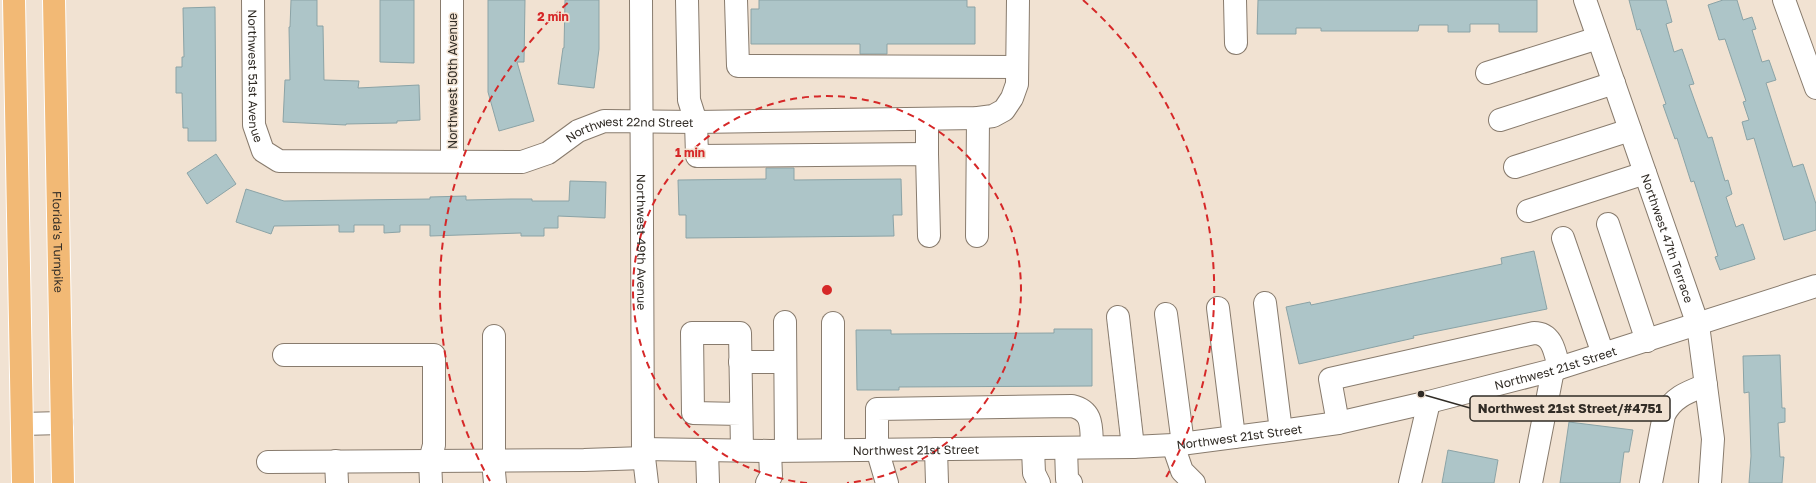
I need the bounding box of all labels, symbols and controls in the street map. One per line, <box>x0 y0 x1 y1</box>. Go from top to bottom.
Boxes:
street label: Northwest 51st Avenue <box>246 9 267 144</box>
text: 2 min <box>537 9 569 24</box>
street label: Northwest 50th Avenue <box>445 13 460 149</box>
street label: Northwest 22nd Street <box>562 113 694 145</box>
text: 1 min <box>675 145 705 160</box>
street label: Northwest 47th Terrace <box>1638 171 1697 305</box>
street label: Northwest 49th Avenue <box>634 174 650 310</box>
street label: Florida's Turnpike <box>50 191 67 293</box>
centre of rings <box>820 283 834 297</box>
street label: Northwest 21st Street <box>1493 343 1619 392</box>
callout: Northwest 21st Street/#4751 <box>1470 396 1670 421</box>
text: Northwest 21st Street/#4751 <box>1478 400 1662 416</box>
street label: Northwest 21st Street <box>1176 421 1303 452</box>
street label: Northwest 21st Street <box>853 441 980 458</box>

